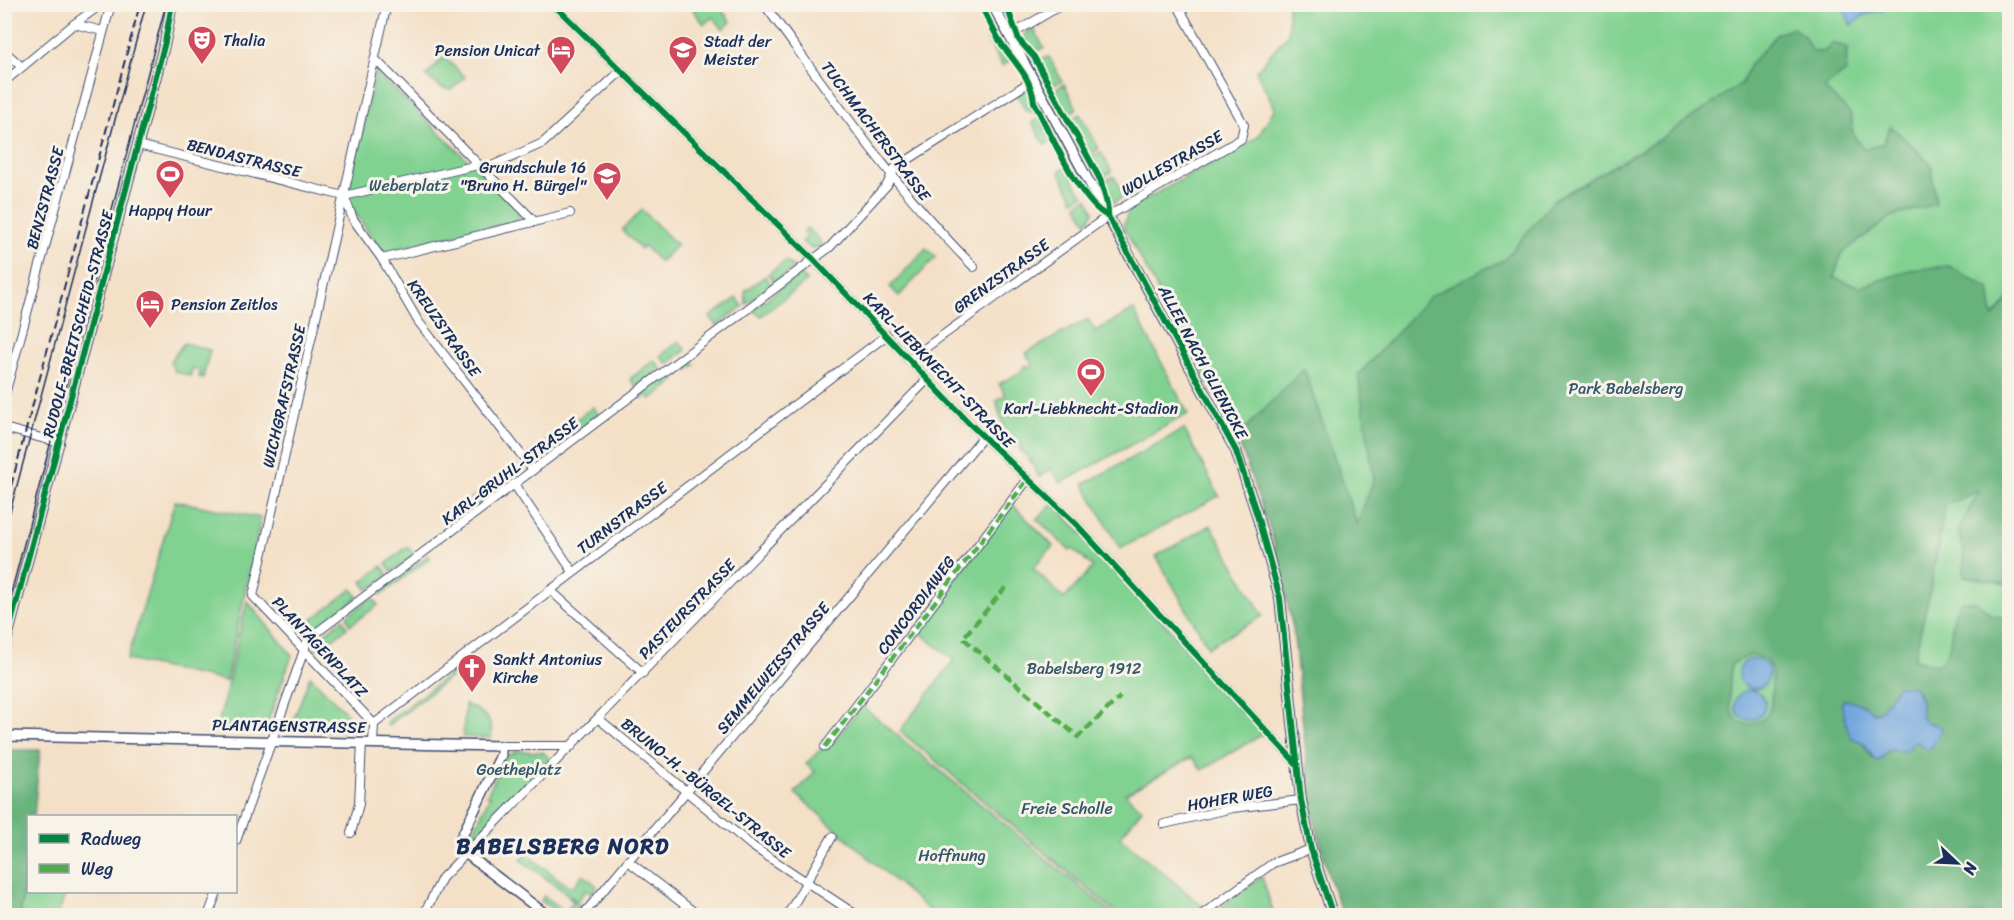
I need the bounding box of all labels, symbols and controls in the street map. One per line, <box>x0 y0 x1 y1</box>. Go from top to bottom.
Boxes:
theatre icon: Thalia <box>186 24 218 66</box>
place label: Thalia <box>223 26 265 55</box>
place label: Stadt der Meister <box>704 27 773 74</box>
hotel icon: Pension Unicat <box>545 34 577 76</box>
school or university icon: Stadt der Meister <box>667 34 699 76</box>
place label: Pension Unicat <box>435 36 541 65</box>
street label: TUCHMACHERSTRASSE <box>813 54 939 208</box>
street label: WOLLESTRASSE <box>1115 121 1230 204</box>
street label: BENDASTRASSE <box>184 130 305 186</box>
street label: BENZSTRASSE <box>17 142 73 253</box>
place label: Grundschule 16 "Bruno H. Bürgel" <box>460 153 587 200</box>
sports icon: Happy Hour <box>154 158 186 200</box>
school or university icon: Grundschule 16 "Bruno H. Bürgel" <box>591 160 623 202</box>
park label: Weberplatz <box>369 171 449 200</box>
place label: Happy Hour <box>128 196 213 225</box>
street label: RUDOLF-BREITSCHEID-STRASSE <box>34 206 123 441</box>
street label: GRENZSTRASSE <box>946 230 1057 321</box>
street label: KREUZSTRASSE <box>399 273 489 384</box>
street label: ALLEE NACH GLIENICKE <box>1150 279 1257 445</box>
street label: KARL-LIEBKNECHT-STRASSE <box>856 285 1023 456</box>
hotel icon: Pension Zeitlos <box>134 288 166 330</box>
place label: Pension Zeitlos <box>171 290 278 319</box>
street label: WICHGRAFSTRASSE <box>253 320 315 471</box>
sports icon: Karl-Liebknecht-Stadion <box>1075 356 1107 398</box>
park label: Park Babelsberg <box>1569 374 1683 403</box>
place label: Karl-Liebknecht-Stadion <box>1004 394 1179 423</box>
street label: KARL-GRUHL-STRASSE <box>435 409 586 533</box>
street label: TURNSTRASSE <box>570 473 675 562</box>
street label: CONCORDIAWEG <box>869 549 963 661</box>
street label: PASTEURSTRASSE <box>631 551 744 666</box>
street label: PLANTAGENPLATZ <box>265 589 376 705</box>
street label: SEMMELWEISSTRASSE <box>709 594 838 741</box>
place label: Sankt Antonius Kirche <box>493 645 603 692</box>
church icon: Sankt Antonius Kirche <box>456 652 488 694</box>
park label: Babelsberg 1912 <box>1027 654 1141 683</box>
street label: PLANTAGENSTRASSE <box>212 710 367 742</box>
street label: BRUNO-H.-BÜRGEL-STRASSE <box>614 710 798 867</box>
park label: Goetheplatz <box>476 755 562 784</box>
street label: HOHER WEG <box>1185 776 1275 820</box>
park label: Freie Scholle <box>1021 794 1113 823</box>
legend <box>27 815 237 893</box>
text: Radweg <box>81 823 141 855</box>
district label: BABELSBERG NORD <box>456 827 670 866</box>
north arrow <box>1927 833 1987 893</box>
park label: Hoffnung <box>918 841 986 870</box>
text: Weg <box>81 853 113 885</box>
text: N <box>1954 857 1986 880</box>

